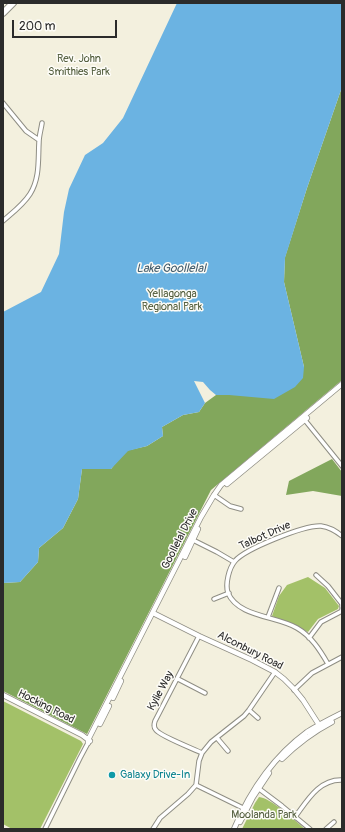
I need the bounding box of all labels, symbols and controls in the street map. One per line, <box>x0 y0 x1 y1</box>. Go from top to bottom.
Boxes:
scale bar <box>14 12 119 38</box>
text: 200 m <box>19 19 55 34</box>
park label: Rev. John Smithies Park <box>48 52 110 78</box>
water label: Lake Goollelal <box>136 262 206 276</box>
park label: Yellagonga Regional Park <box>142 287 202 313</box>
street label: Goollelal Drive <box>159 507 201 571</box>
street label: Talbot Drive <box>237 519 293 553</box>
street label: Alconbury Road <box>215 629 285 673</box>
street label: Kylie Way <box>145 669 177 713</box>
street label: Hocking Road <box>15 687 77 727</box>
place label: Galaxy Drive-In <box>120 768 190 782</box>
marker: Galaxy Drive-In <box>107 770 117 780</box>
park label: Moolanda Park <box>231 808 297 822</box>

